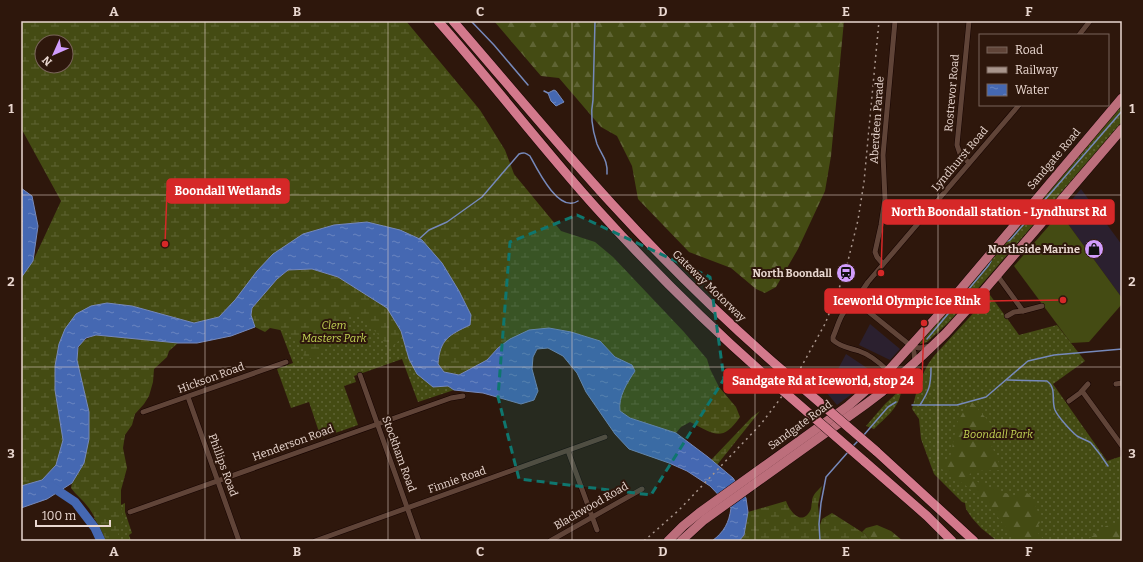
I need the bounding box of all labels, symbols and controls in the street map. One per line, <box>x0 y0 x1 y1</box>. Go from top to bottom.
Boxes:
text: A <box>109 4 119 19</box>
text: B <box>293 4 301 19</box>
text: C <box>476 4 484 19</box>
text: D <box>658 4 668 19</box>
text: E <box>842 4 850 19</box>
text: F <box>1025 4 1033 19</box>
north arrow <box>34 34 74 74</box>
legend <box>979 34 1109 106</box>
text: Road <box>1015 43 1043 57</box>
text: N <box>39 53 55 68</box>
street label: Rostrevor Road <box>942 53 962 132</box>
text: Railway <box>1015 63 1059 77</box>
street label: Aberdeen Parade <box>867 76 887 164</box>
text: Water <box>1015 83 1050 97</box>
text: 1 <box>8 101 14 116</box>
text: 1 <box>1129 101 1135 116</box>
street label: Lyndhurst Road <box>929 124 991 194</box>
street label: Sandgate Road <box>1025 125 1084 192</box>
callout: Boondall Wetlands <box>167 179 289 203</box>
text: Boondall Wetlands <box>175 184 281 198</box>
callout: North Boondall station - Lyndhurst Rd <box>883 200 1114 224</box>
text: North Boondall station - Lyndhurst Rd <box>891 205 1107 219</box>
shop icon: Northside Marine <box>1083 238 1105 260</box>
place label: Northside Marine <box>988 243 1080 256</box>
street label: Gateway Motorway <box>670 248 749 325</box>
station icon: North Boondall <box>835 262 857 284</box>
place label: North Boondall <box>752 267 833 280</box>
text: 2 <box>7 274 15 289</box>
text: 2 <box>1128 274 1136 289</box>
callout: Iceworld Olympic Ice Rink <box>825 289 989 313</box>
text: Iceworld Olympic Ice Rink <box>833 294 982 308</box>
park label: Clem Masters Park <box>302 319 367 345</box>
street label: Hickson Road <box>176 360 247 396</box>
callout: Sandgate Rd at Iceworld, stop 24 <box>724 369 922 393</box>
text: Sandgate Rd at Iceworld, stop 24 <box>732 374 915 388</box>
street label: Sandgate Road <box>766 397 835 453</box>
street label: Stockham Road <box>379 414 419 494</box>
street label: Henderson Road <box>251 422 336 464</box>
park label: Boondall Park <box>963 428 1034 441</box>
street label: Phillips Road <box>206 432 241 499</box>
text: 3 <box>7 446 15 461</box>
text: 3 <box>1128 446 1136 461</box>
street label: Finnie Road <box>426 464 488 496</box>
street label: Blackwood Road <box>552 479 631 532</box>
scale bar <box>36 502 110 528</box>
text: 100 m <box>42 509 77 523</box>
text: A <box>109 544 119 559</box>
text: B <box>293 544 301 559</box>
text: C <box>476 544 484 559</box>
text: D <box>658 544 668 559</box>
text: E <box>842 544 850 559</box>
text: F <box>1025 544 1033 559</box>

